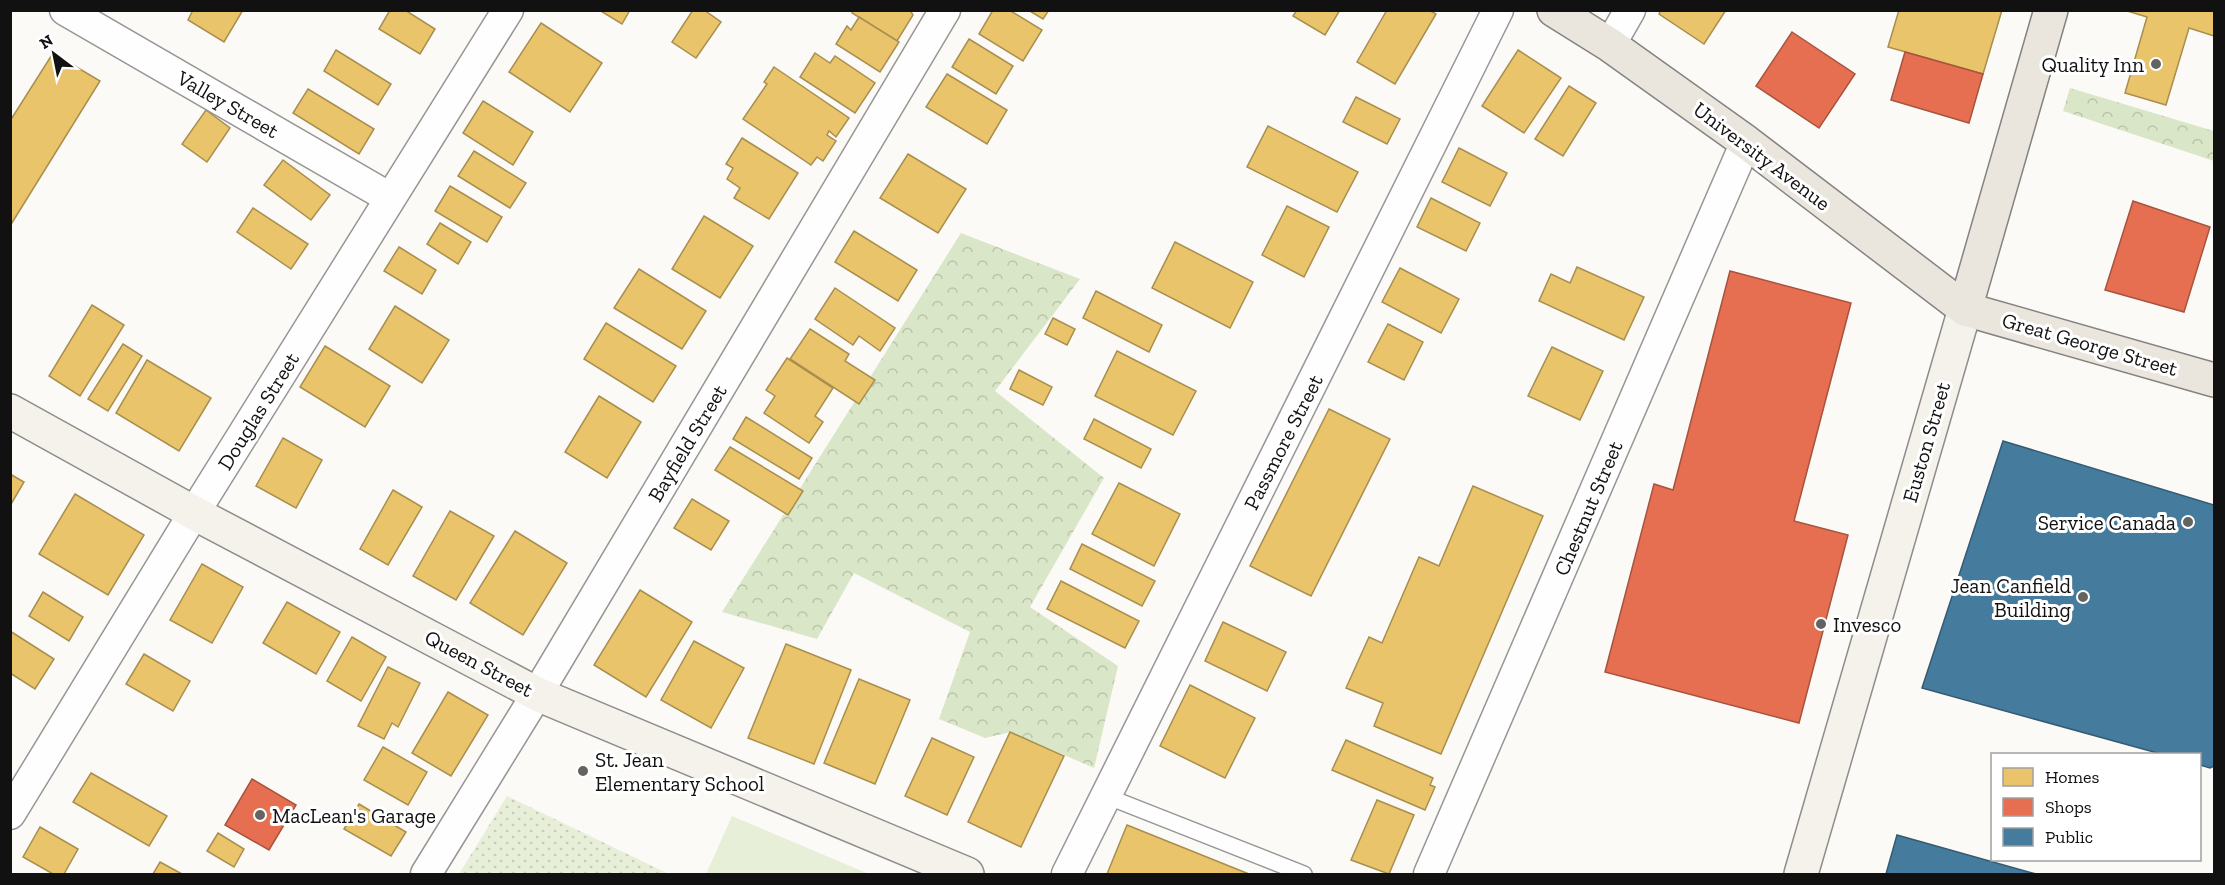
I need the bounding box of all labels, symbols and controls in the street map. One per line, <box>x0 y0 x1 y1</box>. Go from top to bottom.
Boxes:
north arrow <box>24 24 84 84</box>
text: N <box>36 30 57 53</box>
place label: Quality Inn <box>2042 52 2144 77</box>
marker: Quality Inn <box>2149 57 2163 71</box>
street label: Valley Street <box>172 64 284 143</box>
street label: University Avenue <box>1689 96 1836 216</box>
street label: Great George Street <box>1999 307 2181 381</box>
street label: Douglas Street <box>212 347 304 474</box>
street label: Passmore Street <box>1238 370 1328 514</box>
street label: Euston Street <box>1897 379 1955 505</box>
street label: Bayfield Street <box>642 380 732 506</box>
street label: Chestnut Street <box>1548 437 1628 579</box>
place label: Service Canada <box>2038 510 2176 535</box>
marker: Service Canada <box>2181 515 2195 529</box>
place label: Jean Canfield Building <box>1950 573 2071 622</box>
marker: Jean Canfield Building <box>2076 590 2090 604</box>
place label: Invesco <box>1833 612 1901 637</box>
marker: Invesco <box>1814 617 1828 631</box>
street label: Queen Street <box>421 624 538 702</box>
place label: St. Jean Elementary School <box>595 747 765 796</box>
legend <box>1991 753 2201 861</box>
marker: St. Jean Elementary School <box>576 764 590 778</box>
text: Homes <box>2045 766 2099 788</box>
text: Shops <box>2045 796 2092 818</box>
place label: MacLean's Garage <box>272 803 436 828</box>
marker: MacLean's Garage <box>253 808 267 822</box>
text: Public <box>2045 826 2093 848</box>

